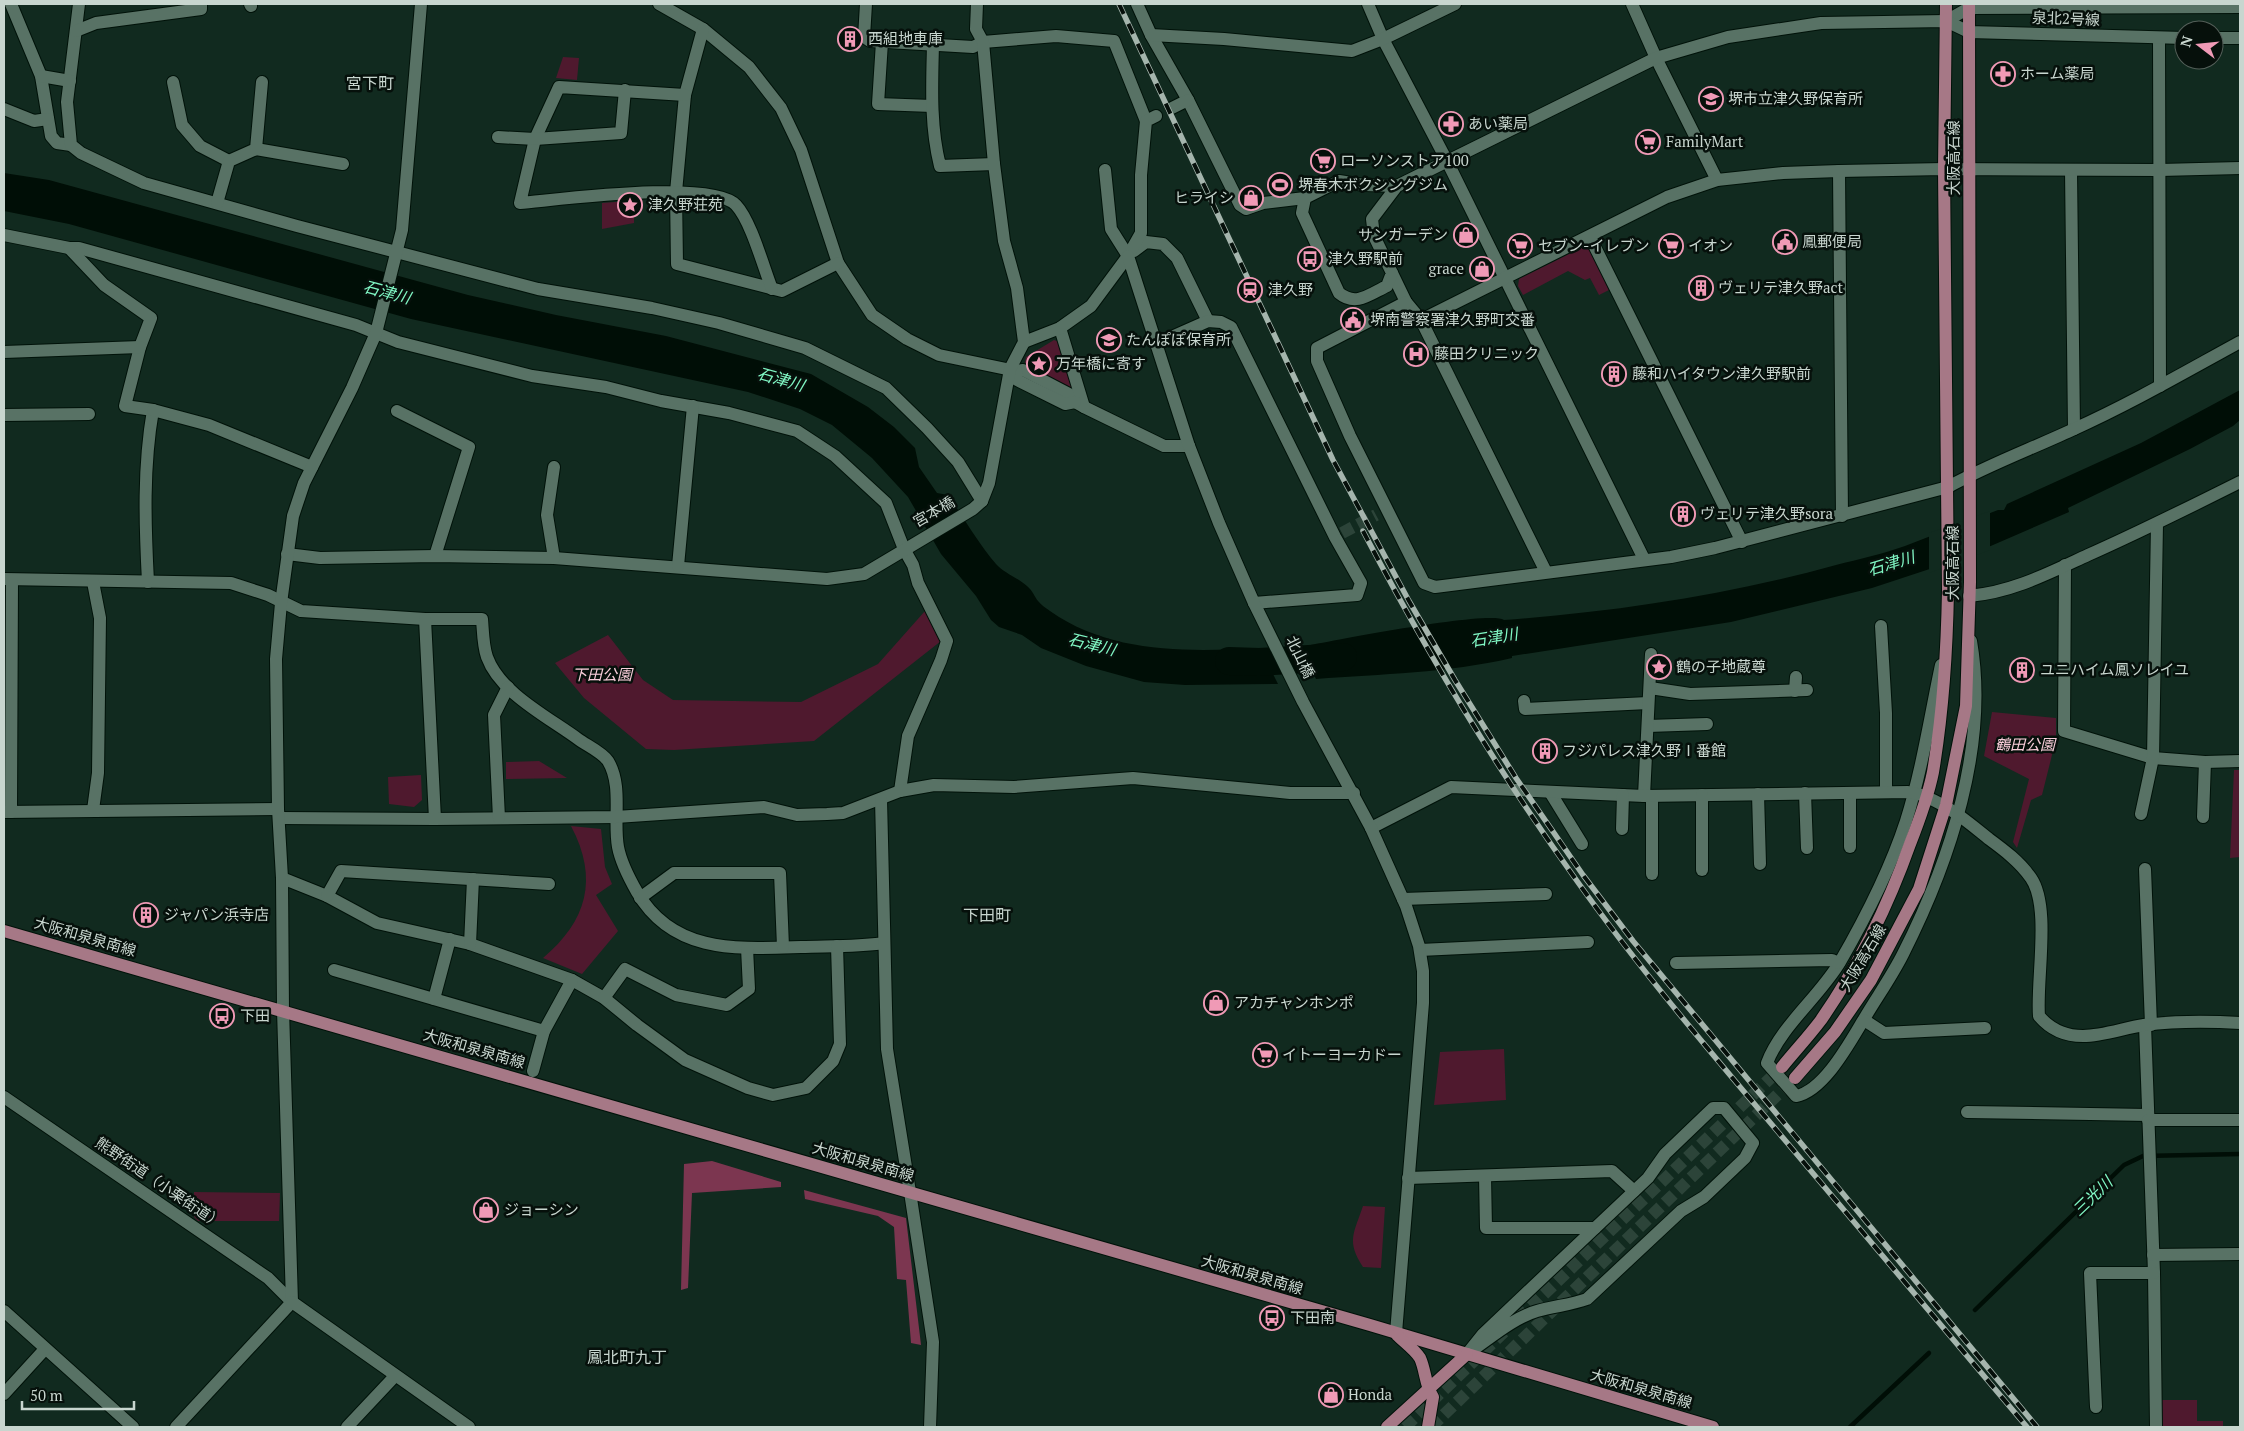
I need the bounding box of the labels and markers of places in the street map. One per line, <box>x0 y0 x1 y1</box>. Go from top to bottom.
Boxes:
building icon: 西組地車庫 <box>837 26 863 52</box>
place label: 西組地車庫 <box>868 28 943 48</box>
pharmacy icon: ホーム薬局 <box>1990 61 2016 87</box>
place label: ホーム薬局 <box>2020 63 2095 83</box>
school or university icon: 堺市立津久野保育所 <box>1698 86 1724 112</box>
place label: 堺市立津久野保育所 <box>1728 88 1863 108</box>
pharmacy icon: あい薬局 <box>1438 111 1464 137</box>
place label: あい薬局 <box>1468 113 1528 133</box>
supermarket icon: FamilyMart <box>1635 129 1661 155</box>
place label: FamilyMart <box>1666 131 1744 151</box>
supermarket icon: ローソンストア100 <box>1310 148 1336 174</box>
place label: ローソンストア100 <box>1340 150 1469 170</box>
sports icon: 堺春木ボクシングジム <box>1267 172 1293 198</box>
place label: 堺春木ボクシングジム <box>1298 174 1448 194</box>
shop icon: ヒライシ <box>1238 185 1264 211</box>
place label: ヒライシ <box>1174 187 1234 207</box>
place icon: 津久野荘苑 <box>617 192 643 218</box>
place label: 津久野荘苑 <box>648 194 723 214</box>
shop icon: サンガーデン <box>1453 222 1479 248</box>
place label: サンガーデン <box>1358 224 1448 244</box>
public building icon: 鳳郵便局 <box>1772 229 1798 255</box>
place label: 鳳郵便局 <box>1802 231 1862 251</box>
supermarket icon: セブン-イレブン <box>1507 233 1533 259</box>
supermarket icon: イオン <box>1658 233 1684 259</box>
place label: セブン-イレブン <box>1538 235 1649 255</box>
place label: イオン <box>1688 235 1733 255</box>
bus stop icon: 津久野駅前 <box>1297 246 1323 272</box>
place label: 津久野駅前 <box>1328 248 1403 268</box>
shop icon: grace <box>1469 256 1495 282</box>
place label: grace <box>1429 258 1464 278</box>
building icon: ヴェリテ津久野act <box>1688 275 1714 301</box>
station icon: 津久野 <box>1237 277 1263 303</box>
place label: ヴェリテ津久野act <box>1718 277 1844 297</box>
place label: 津久野 <box>1268 279 1313 299</box>
public building icon: 堺南警察署津久野町交番 <box>1340 307 1366 333</box>
place label: 堺南警察署津久野町交番 <box>1370 309 1535 329</box>
school or university icon: たんぽぽ保育所 <box>1096 327 1122 353</box>
place label: たんぽぽ保育所 <box>1126 329 1231 349</box>
hospital icon: 藤田クリニック <box>1403 341 1429 367</box>
place label: 藤田クリニック <box>1434 343 1539 363</box>
place icon: 万年橋に寄す <box>1026 351 1052 377</box>
place label: 万年橋に寄す <box>1056 353 1146 373</box>
building icon: 藤和ハイタウン津久野駅前 <box>1601 361 1627 387</box>
place label: 藤和ハイタウン津久野駅前 <box>1632 363 1811 383</box>
building icon: ヴェリテ津久野sora <box>1670 501 1696 527</box>
place label: ヴェリテ津久野sora <box>1700 503 1834 523</box>
place icon: 鶴の子地蔵尊 <box>1646 654 1672 680</box>
place label: 鶴の子地蔵尊 <box>1676 656 1766 676</box>
building icon: ユニハイム鳳ソレイユ <box>2009 657 2035 683</box>
place label: ユニハイム鳳ソレイユ <box>2040 659 2189 679</box>
building icon: フジパレス津久野Ⅰ番館 <box>1532 738 1558 764</box>
place label: フジパレス津久野Ⅰ番館 <box>1562 740 1726 760</box>
building icon: ジャパン浜寺店 <box>133 902 159 928</box>
place label: ジャパン浜寺店 <box>164 904 269 924</box>
shop icon: アカチャンホンポ <box>1203 990 1229 1016</box>
place label: アカチャンホンポ <box>1234 992 1354 1012</box>
bus stop icon: 下田 <box>209 1003 235 1029</box>
place label: 下田 <box>240 1005 270 1025</box>
supermarket icon: イトーヨーカドー <box>1252 1042 1278 1068</box>
place label: イトーヨーカドー <box>1282 1044 1402 1064</box>
shop icon: ジョーシン <box>473 1197 499 1223</box>
place label: ジョーシン <box>504 1199 579 1219</box>
bus stop icon: 下田南 <box>1259 1305 1285 1331</box>
place label: 下田南 <box>1290 1307 1335 1327</box>
shop icon: Honda <box>1318 1382 1344 1408</box>
place label: Honda <box>1348 1384 1392 1404</box>

